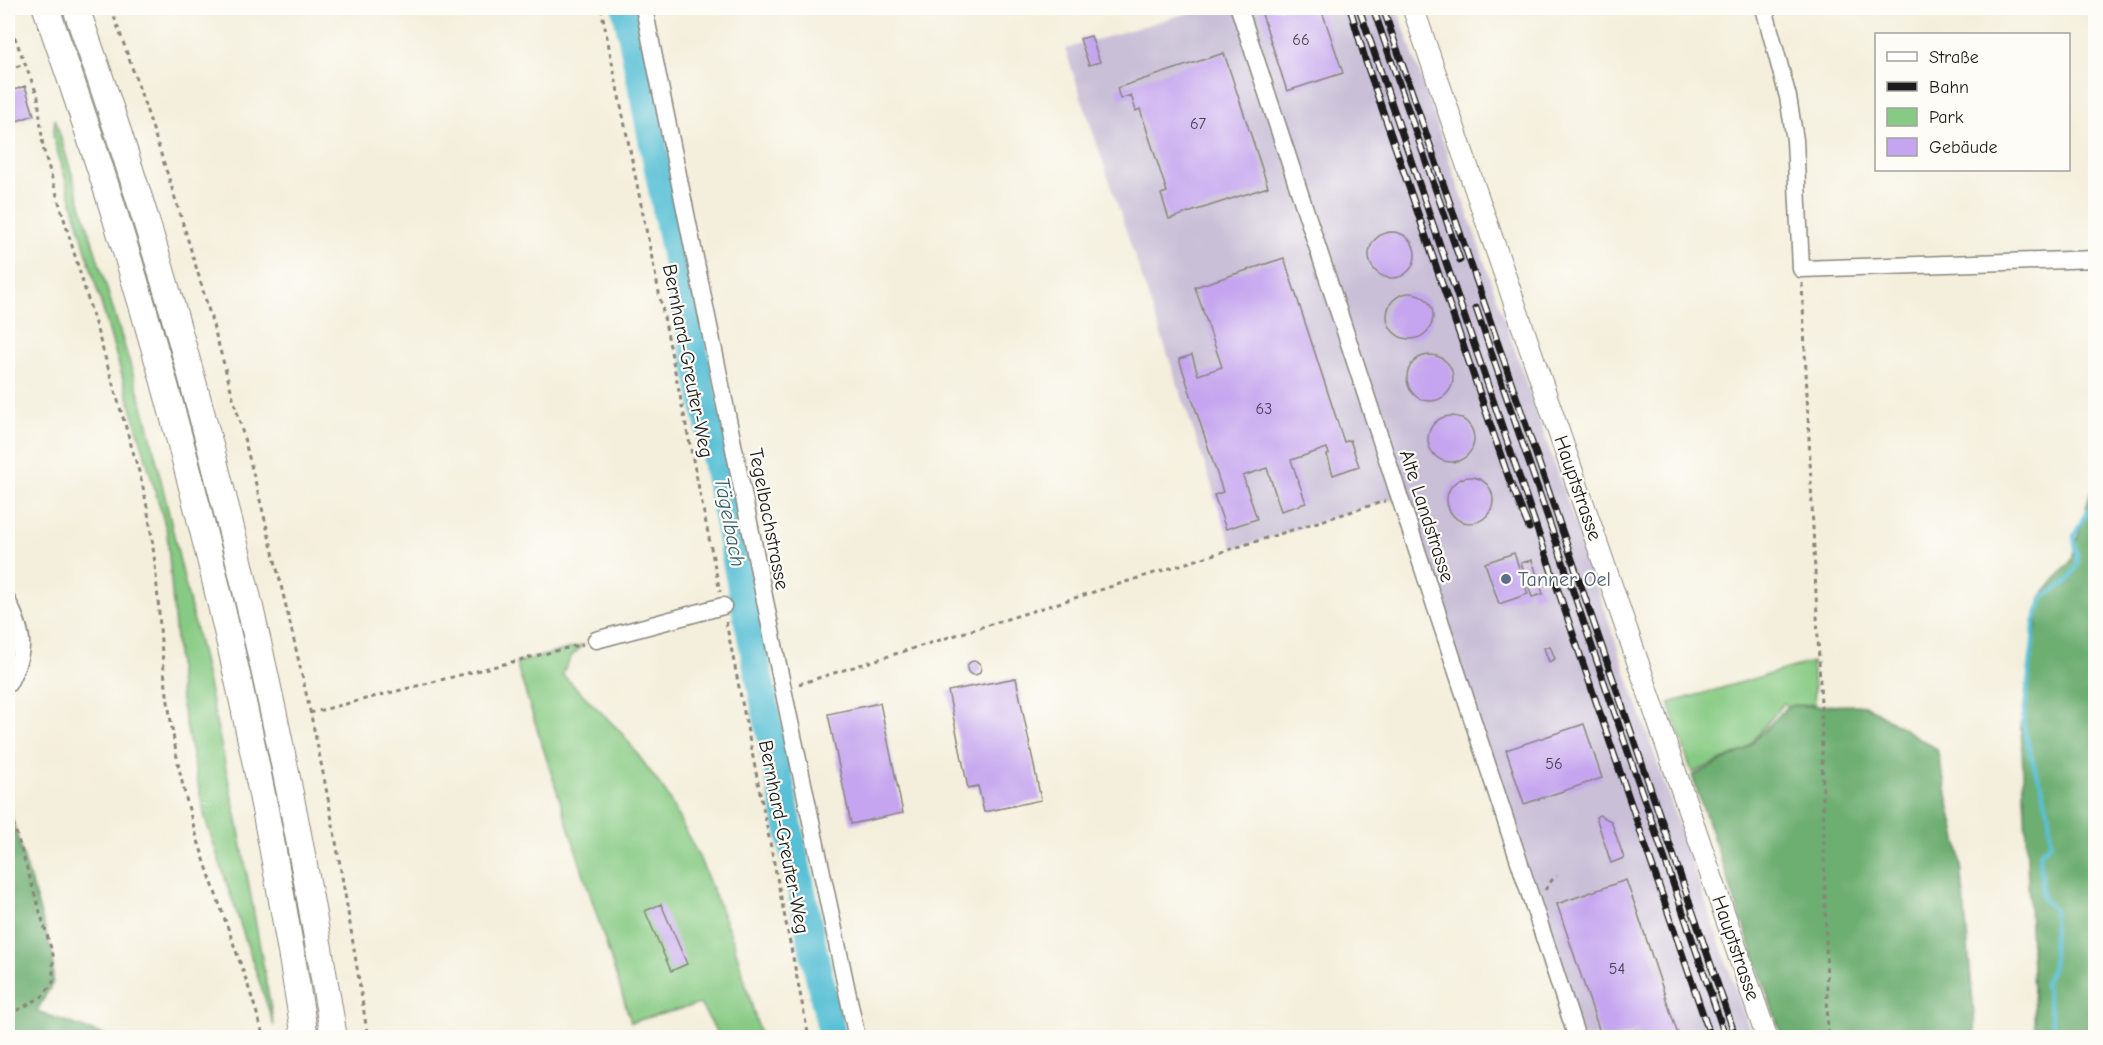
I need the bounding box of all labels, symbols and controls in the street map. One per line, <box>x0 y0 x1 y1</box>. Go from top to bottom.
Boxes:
house number: 66 <box>1292 31 1310 49</box>
legend <box>1875 33 2070 171</box>
text: Straße <box>1929 47 1979 68</box>
text: Bahn <box>1929 77 1969 98</box>
text: Park <box>1929 107 1964 128</box>
house number: 67 <box>1190 115 1207 133</box>
text: Gebäude <box>1929 137 1998 158</box>
street label: Bernhard-Greuter-Weg <box>658 262 718 460</box>
house number: 63 <box>1256 400 1272 418</box>
street label: Hauptstrasse <box>1549 432 1607 544</box>
street label: Tegelbachstrasse <box>744 446 794 592</box>
street label: Alte Landstrasse <box>1395 447 1459 585</box>
water label: Tägelbach <box>710 475 750 569</box>
place label: Tanner Oel <box>1518 568 1611 591</box>
marker: Tanner Oel <box>1499 572 1513 586</box>
street label: Bernhard-Greuter-Weg <box>754 738 814 936</box>
house number: 56 <box>1545 755 1563 773</box>
street label: Hauptstrasse <box>1707 892 1765 1004</box>
house number: 54 <box>1609 960 1625 978</box>

